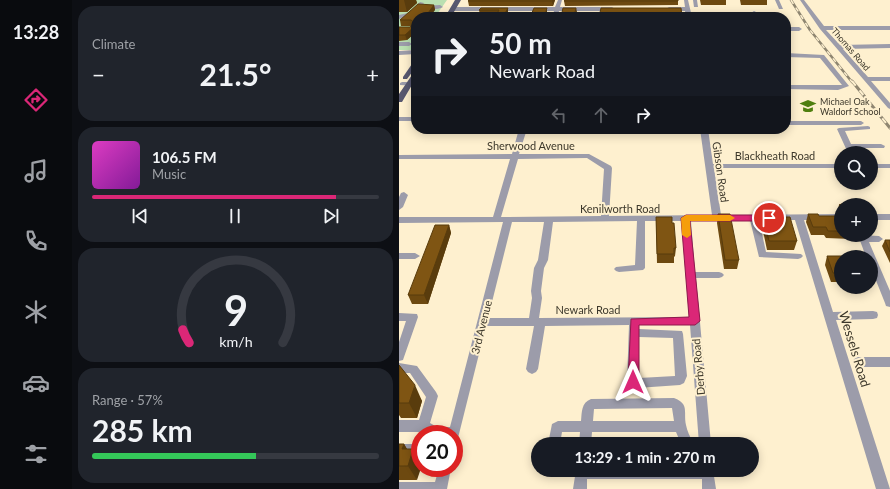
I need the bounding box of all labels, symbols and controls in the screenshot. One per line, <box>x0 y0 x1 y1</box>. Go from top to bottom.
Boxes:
text: 13:28 <box>13 21 59 43</box>
street label: Thomas Road <box>829 25 873 73</box>
text: 50 m <box>489 26 552 60</box>
icon: right <box>423 28 475 80</box>
text: Climate <box>92 36 135 52</box>
text: 21.5° <box>200 56 271 92</box>
text: Newark Road <box>489 60 595 82</box>
text: − <box>92 61 105 88</box>
text: + <box>366 61 379 88</box>
icon: directions <box>22 86 50 114</box>
place label: Michael Oak Waldorf School <box>820 96 881 117</box>
school or university icon: Michael Oak Waldorf School <box>799 97 817 115</box>
icon: left <box>548 104 570 126</box>
icon: ahead <box>590 104 612 126</box>
icon: right <box>632 104 654 126</box>
street label: Sherwood Avenue <box>487 139 575 152</box>
street label: Gibson Road <box>710 141 732 203</box>
map controls <box>834 146 878 294</box>
button: search <box>834 146 878 190</box>
text: 106.5 FM <box>152 148 217 166</box>
street label: Blackheath Road <box>735 149 815 162</box>
icon: music <box>22 157 50 185</box>
text: Music <box>152 166 186 182</box>
button: + <box>834 198 878 242</box>
pin <box>752 201 786 235</box>
street label: Kenilworth Road <box>580 202 660 215</box>
icon: previous <box>129 205 151 227</box>
icon: pause <box>224 205 246 227</box>
icon: next <box>320 205 342 227</box>
icon: arrive <box>758 207 780 229</box>
icon: phone <box>22 227 50 255</box>
button: − <box>834 250 878 294</box>
text: 9 <box>223 285 248 335</box>
icon: climate <box>22 298 50 326</box>
street label: 3rd Avenue <box>468 298 494 355</box>
street label: Newark Road <box>556 303 620 316</box>
street label: Wessels Road <box>836 309 874 389</box>
text: km/h <box>219 332 252 349</box>
street label: Derby Road <box>689 338 707 396</box>
position arrow <box>612 361 654 403</box>
icon: car <box>22 369 50 397</box>
text: Range · 57% <box>92 392 163 408</box>
text: 285 km <box>92 412 193 448</box>
speed limit sign: 20 <box>411 425 463 477</box>
icon: filters <box>22 440 50 468</box>
text: 13:29 · 1 min · 270 m <box>575 448 715 466</box>

